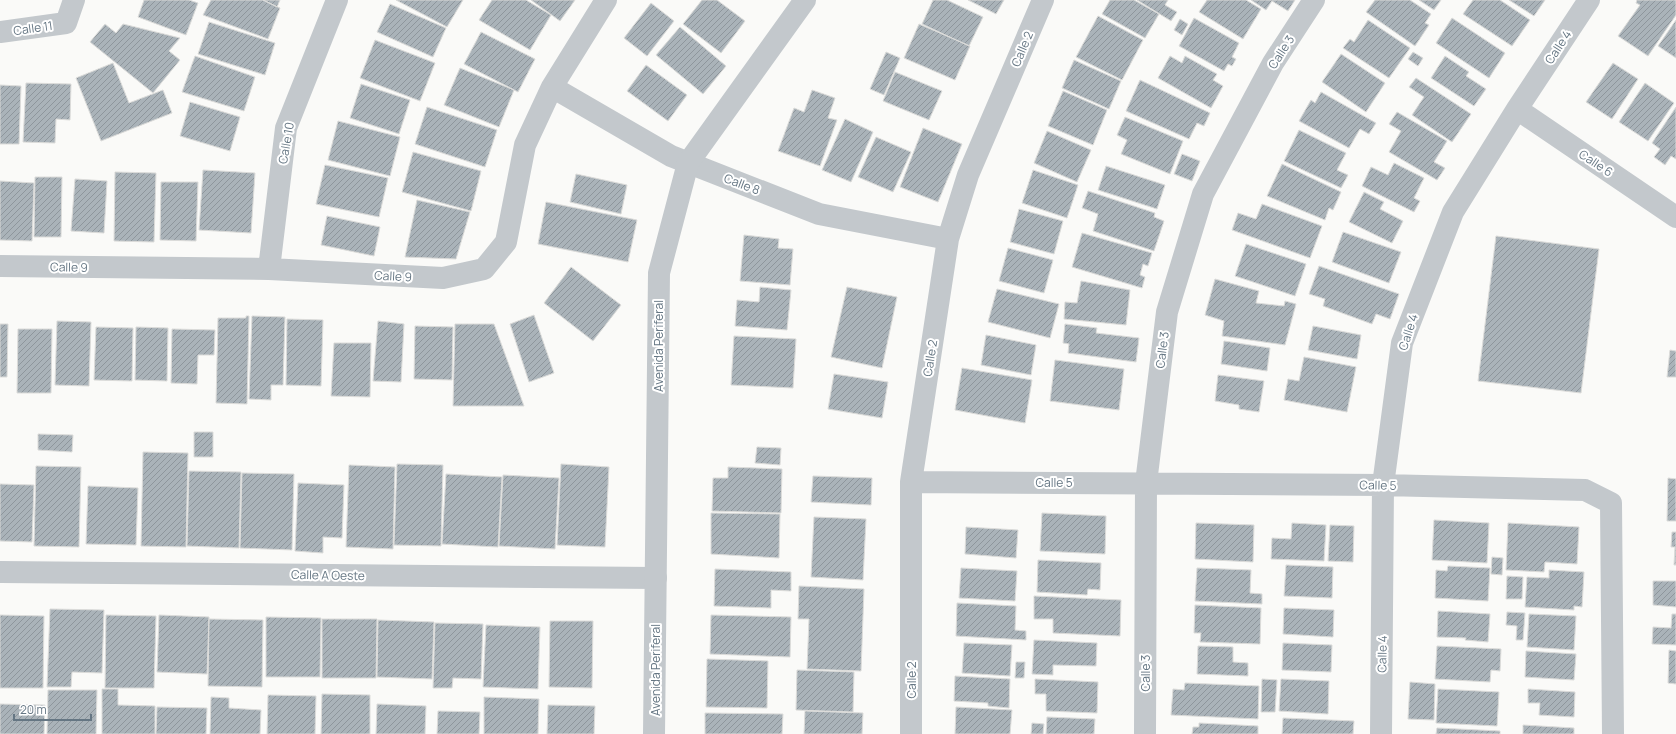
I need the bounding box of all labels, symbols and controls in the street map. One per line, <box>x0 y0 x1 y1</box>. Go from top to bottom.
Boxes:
street label: Calle 11 <box>12 17 54 39</box>
street label: Calle 4 <box>1541 27 1575 67</box>
street label: Calle 2 <box>1007 28 1037 69</box>
street label: Calle 3 <box>1264 32 1298 72</box>
street label: Calle 10 <box>274 121 298 165</box>
street label: Calle 6 <box>1576 145 1616 181</box>
street label: Calle 8 <box>722 169 762 199</box>
street label: Calle 9 <box>50 258 88 276</box>
street label: Calle 9 <box>374 267 412 285</box>
street label: Avenida Periferal <box>650 300 667 392</box>
street label: Calle 4 <box>1394 312 1422 352</box>
street label: Calle 3 <box>1151 331 1173 369</box>
street label: Calle 2 <box>919 338 941 378</box>
street label: Calle 5 <box>1035 474 1073 491</box>
street label: Calle 5 <box>1359 476 1397 494</box>
street label: Calle A Oeste <box>291 566 365 584</box>
street label: Avenida Periferal <box>647 624 664 716</box>
street label: Calle 4 <box>1373 635 1391 673</box>
street label: Calle 3 <box>1137 655 1154 691</box>
street label: Calle 2 <box>903 661 920 699</box>
scale bar <box>14 696 91 722</box>
text: 20 m <box>20 701 47 718</box>

